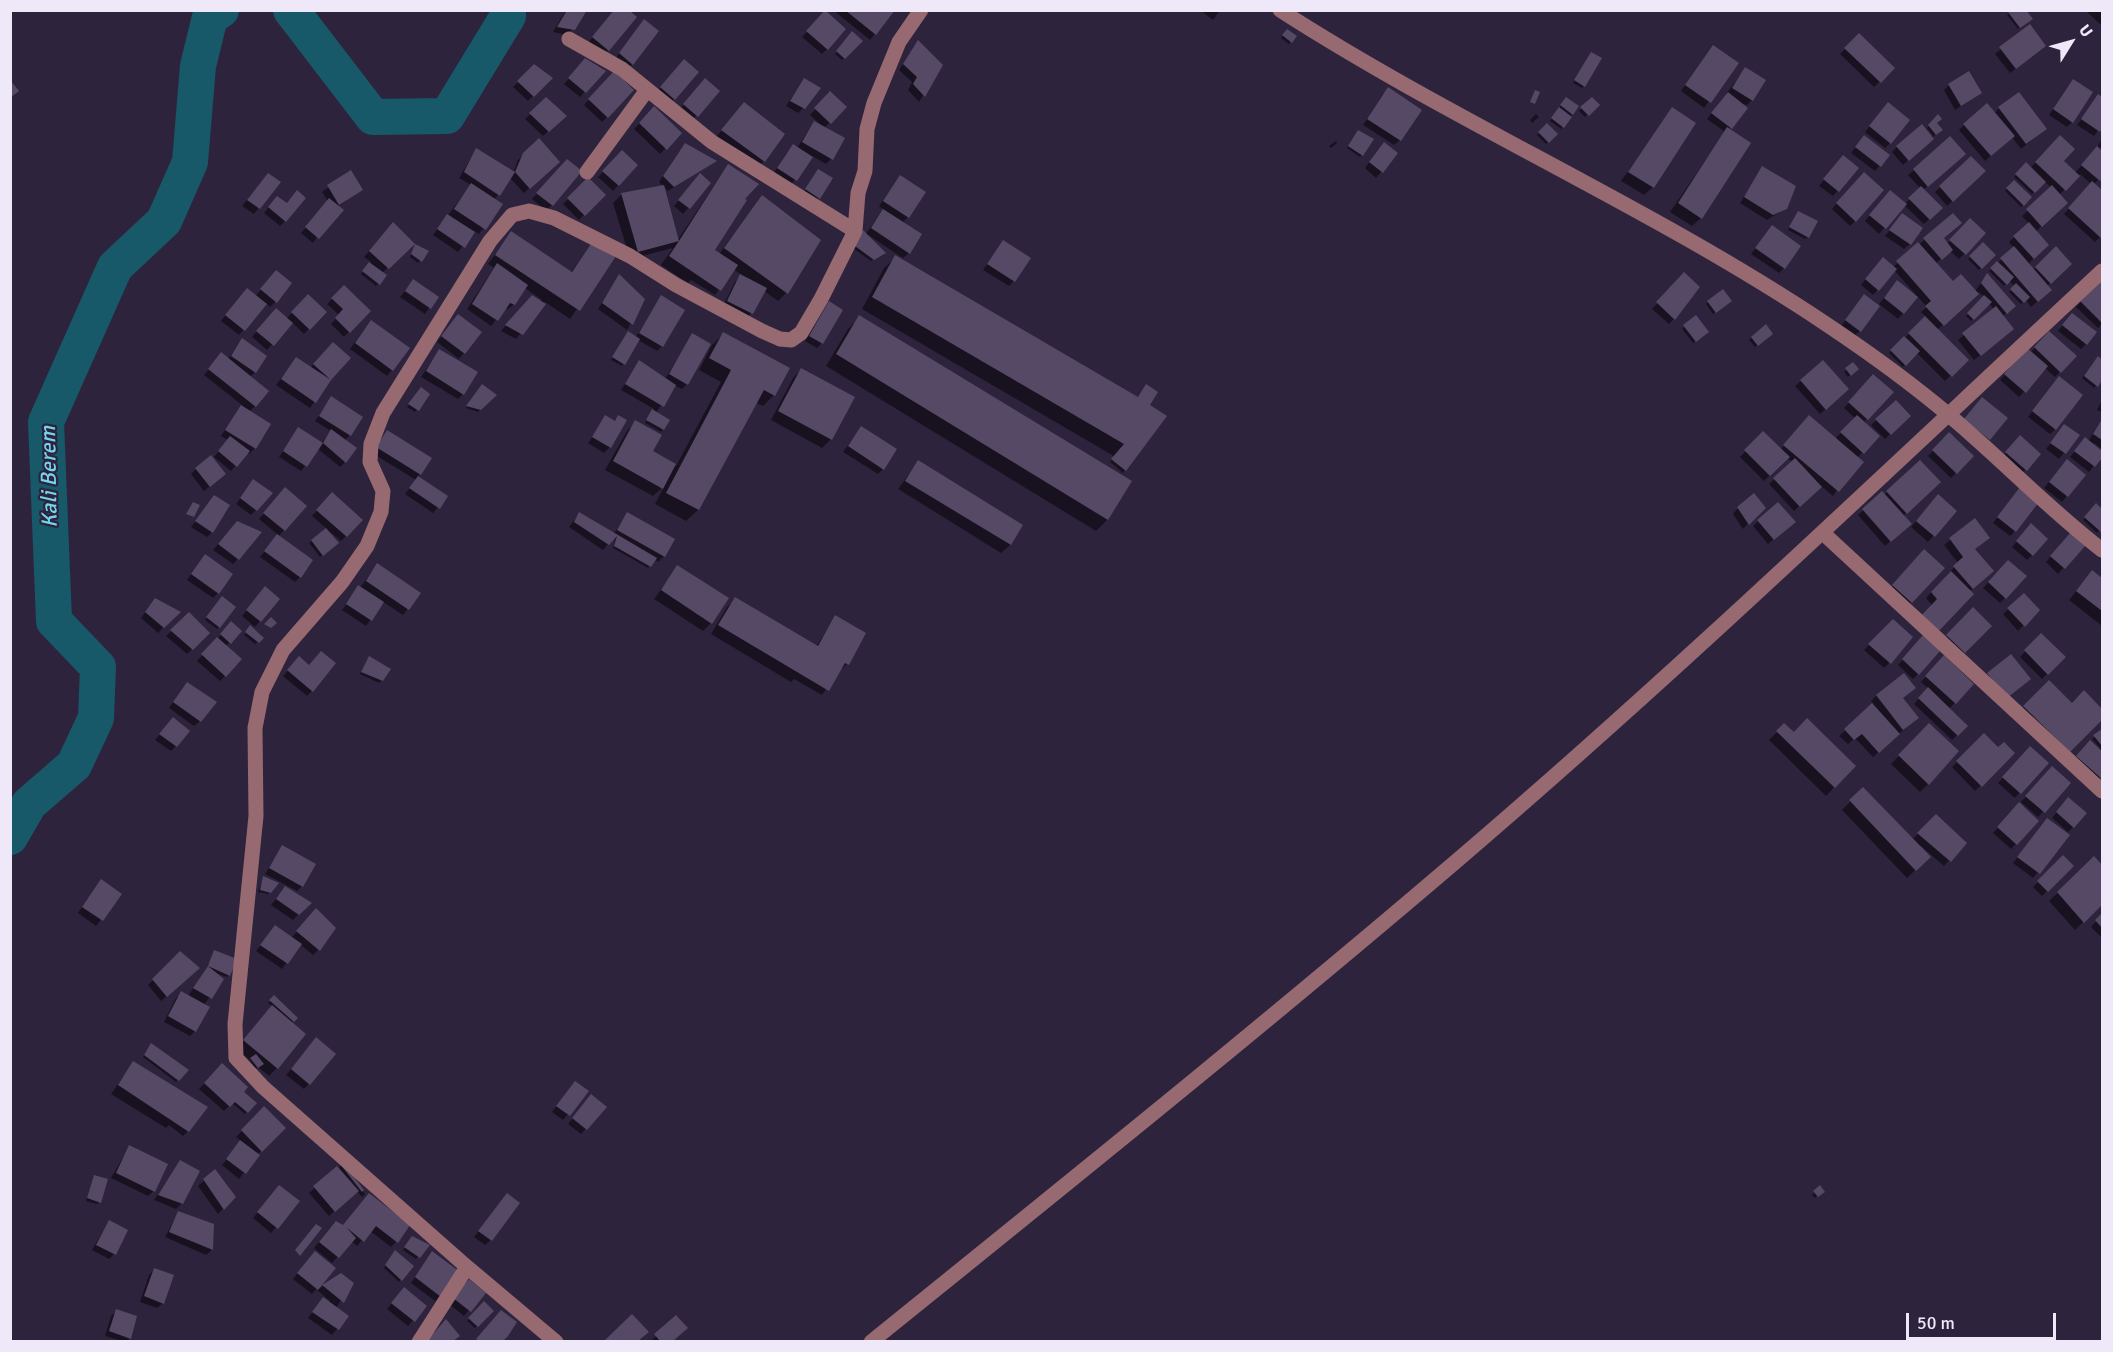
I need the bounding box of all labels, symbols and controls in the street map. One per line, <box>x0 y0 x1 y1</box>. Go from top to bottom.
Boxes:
north arrow <box>2041 12 2101 72</box>
text: U <box>2074 21 2097 41</box>
water label: Kali Berem <box>36 426 64 528</box>
scale bar <box>1909 1301 2059 1339</box>
text: 50 m <box>1917 1312 1955 1334</box>

